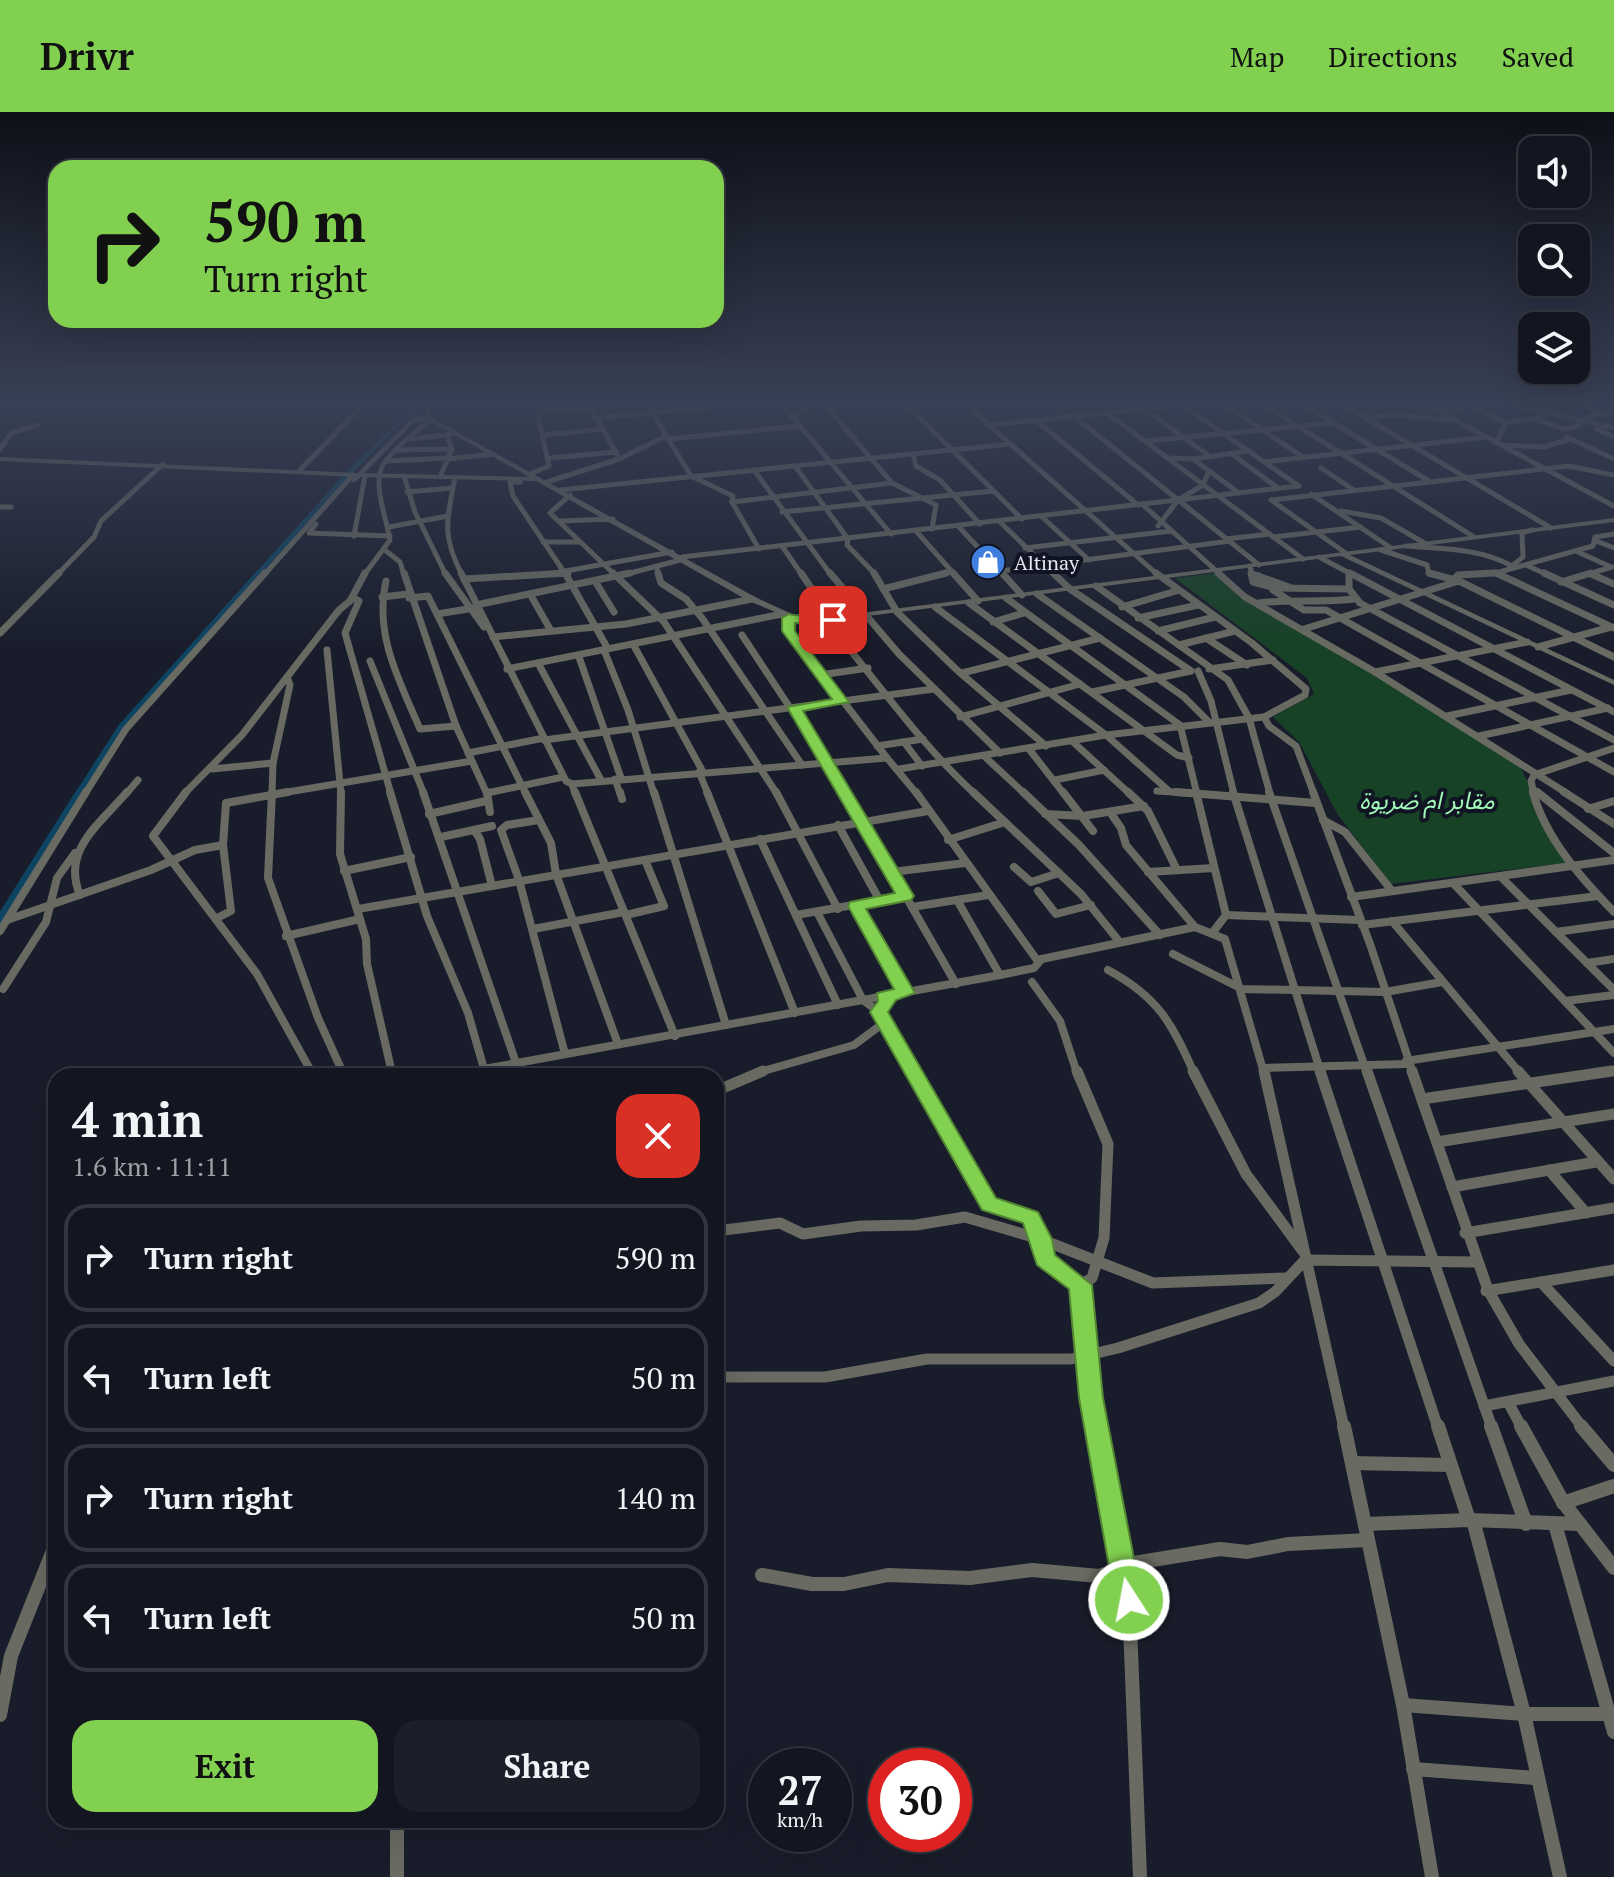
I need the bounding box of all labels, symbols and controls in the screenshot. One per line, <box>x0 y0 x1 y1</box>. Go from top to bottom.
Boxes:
text: Drivr <box>40 31 134 81</box>
text: Map <box>1230 38 1284 75</box>
text: Directions <box>1328 38 1458 75</box>
text: Saved <box>1502 38 1574 75</box>
map controls <box>1518 136 1590 384</box>
button: sound <box>1518 136 1590 208</box>
text: 590 m <box>204 184 366 258</box>
icon: right <box>72 192 176 296</box>
button: search <box>1518 224 1590 296</box>
text: Turn right <box>204 255 368 302</box>
button: layers <box>1518 312 1590 384</box>
shop icon: Altinay <box>969 543 1007 581</box>
place label: Altinay <box>1014 549 1080 576</box>
pin <box>799 586 867 654</box>
icon: arrive <box>811 598 855 642</box>
park label: مقابر ام ضريوة <box>1359 784 1495 819</box>
text: 4 min <box>72 1087 203 1151</box>
button: close <box>616 1094 700 1178</box>
text: 1.6 km · 11:11 <box>72 1149 232 1183</box>
icon: right <box>76 1236 120 1280</box>
text: Turn right <box>144 1238 293 1278</box>
text: 590 m <box>615 1238 696 1278</box>
icon: left <box>76 1356 120 1400</box>
text: Turn left <box>144 1358 271 1398</box>
text: 50 m <box>631 1358 696 1398</box>
icon: right <box>76 1476 120 1520</box>
text: Turn right <box>144 1478 293 1518</box>
text: 140 m <box>615 1478 696 1518</box>
position arrow <box>1087 1558 1171 1642</box>
icon: left <box>76 1596 120 1640</box>
text: Turn left <box>144 1598 271 1638</box>
text: 50 m <box>631 1598 696 1638</box>
button: Exit <box>72 1720 378 1812</box>
button: Share <box>394 1720 700 1812</box>
speed limit sign: 30 <box>868 1748 972 1852</box>
text: 27 <box>777 1763 823 1816</box>
text: km/h <box>777 1806 823 1833</box>

